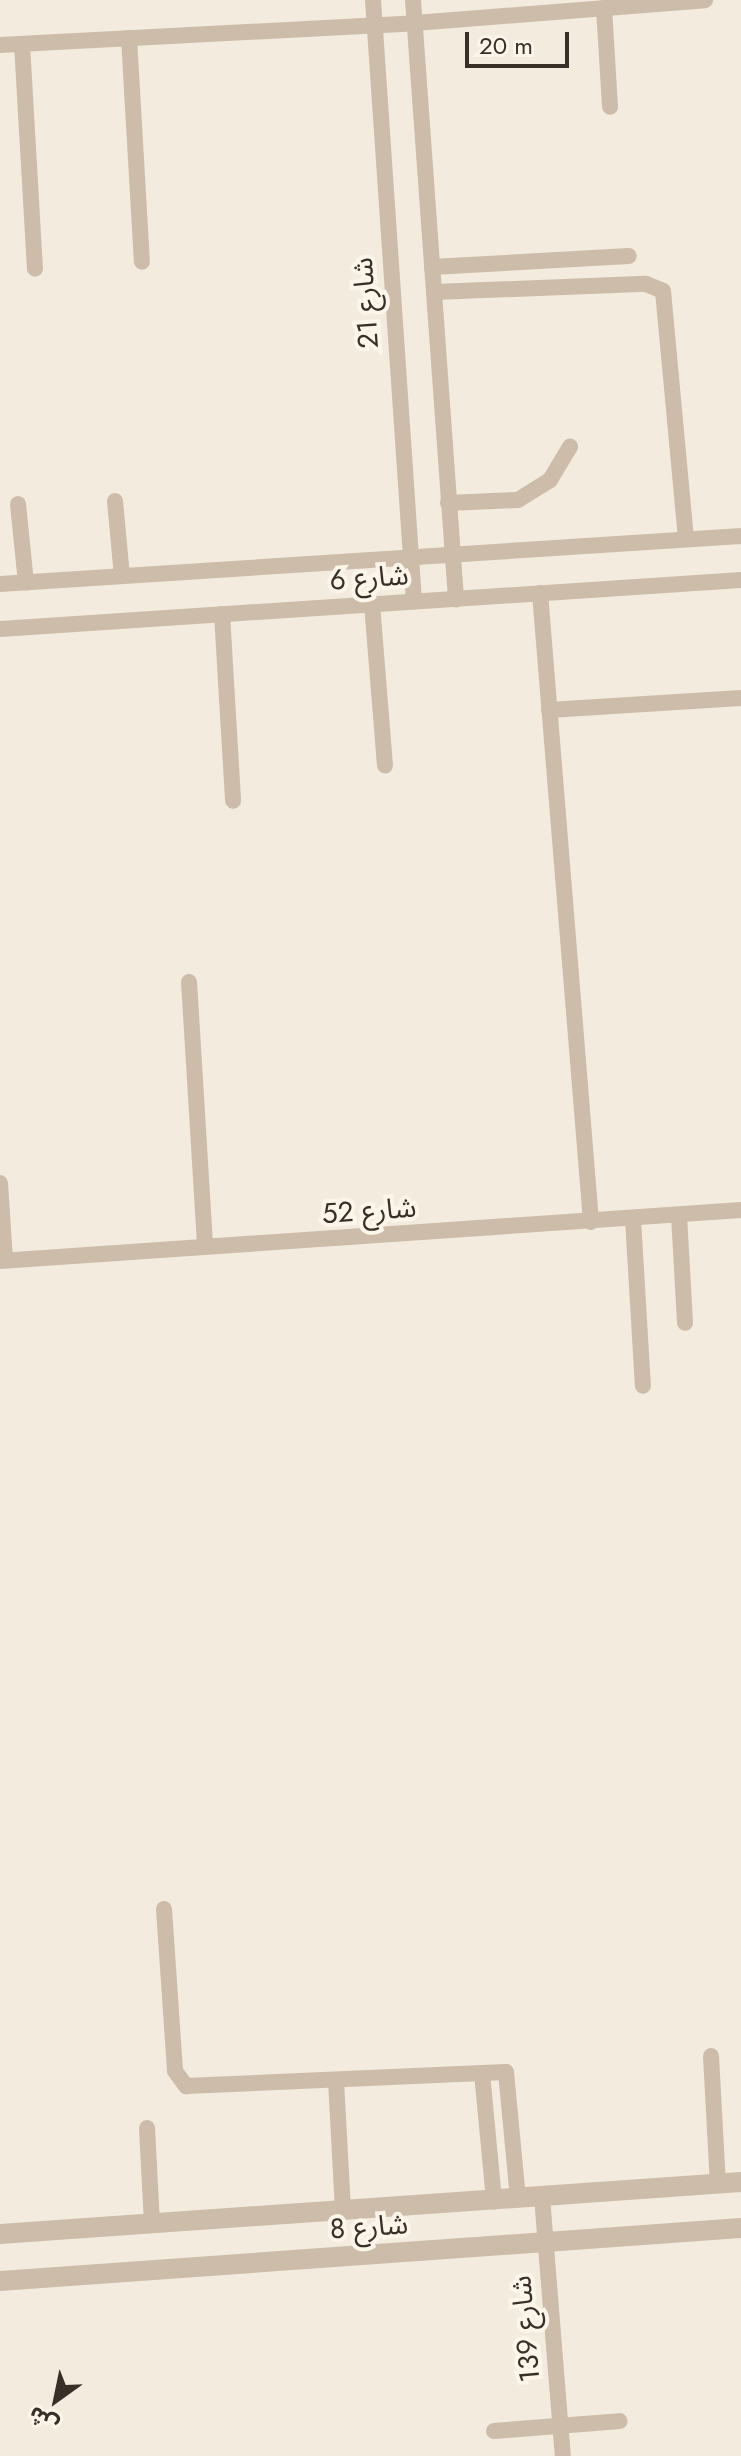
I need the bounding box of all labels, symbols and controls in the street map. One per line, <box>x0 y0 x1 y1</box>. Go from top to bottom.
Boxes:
scale bar <box>469 16 573 66</box>
text: 20 m <box>479 28 533 63</box>
street label: شارع 21 <box>346 256 386 350</box>
street label: شارع 6 <box>328 558 410 598</box>
street label: شارع 52 <box>321 1191 417 1231</box>
street label: شارع 8 <box>329 2208 409 2246</box>
street label: شارع 139 <box>505 2274 547 2384</box>
north arrow <box>16 2360 96 2440</box>
text: ش <box>22 2399 64 2442</box>

